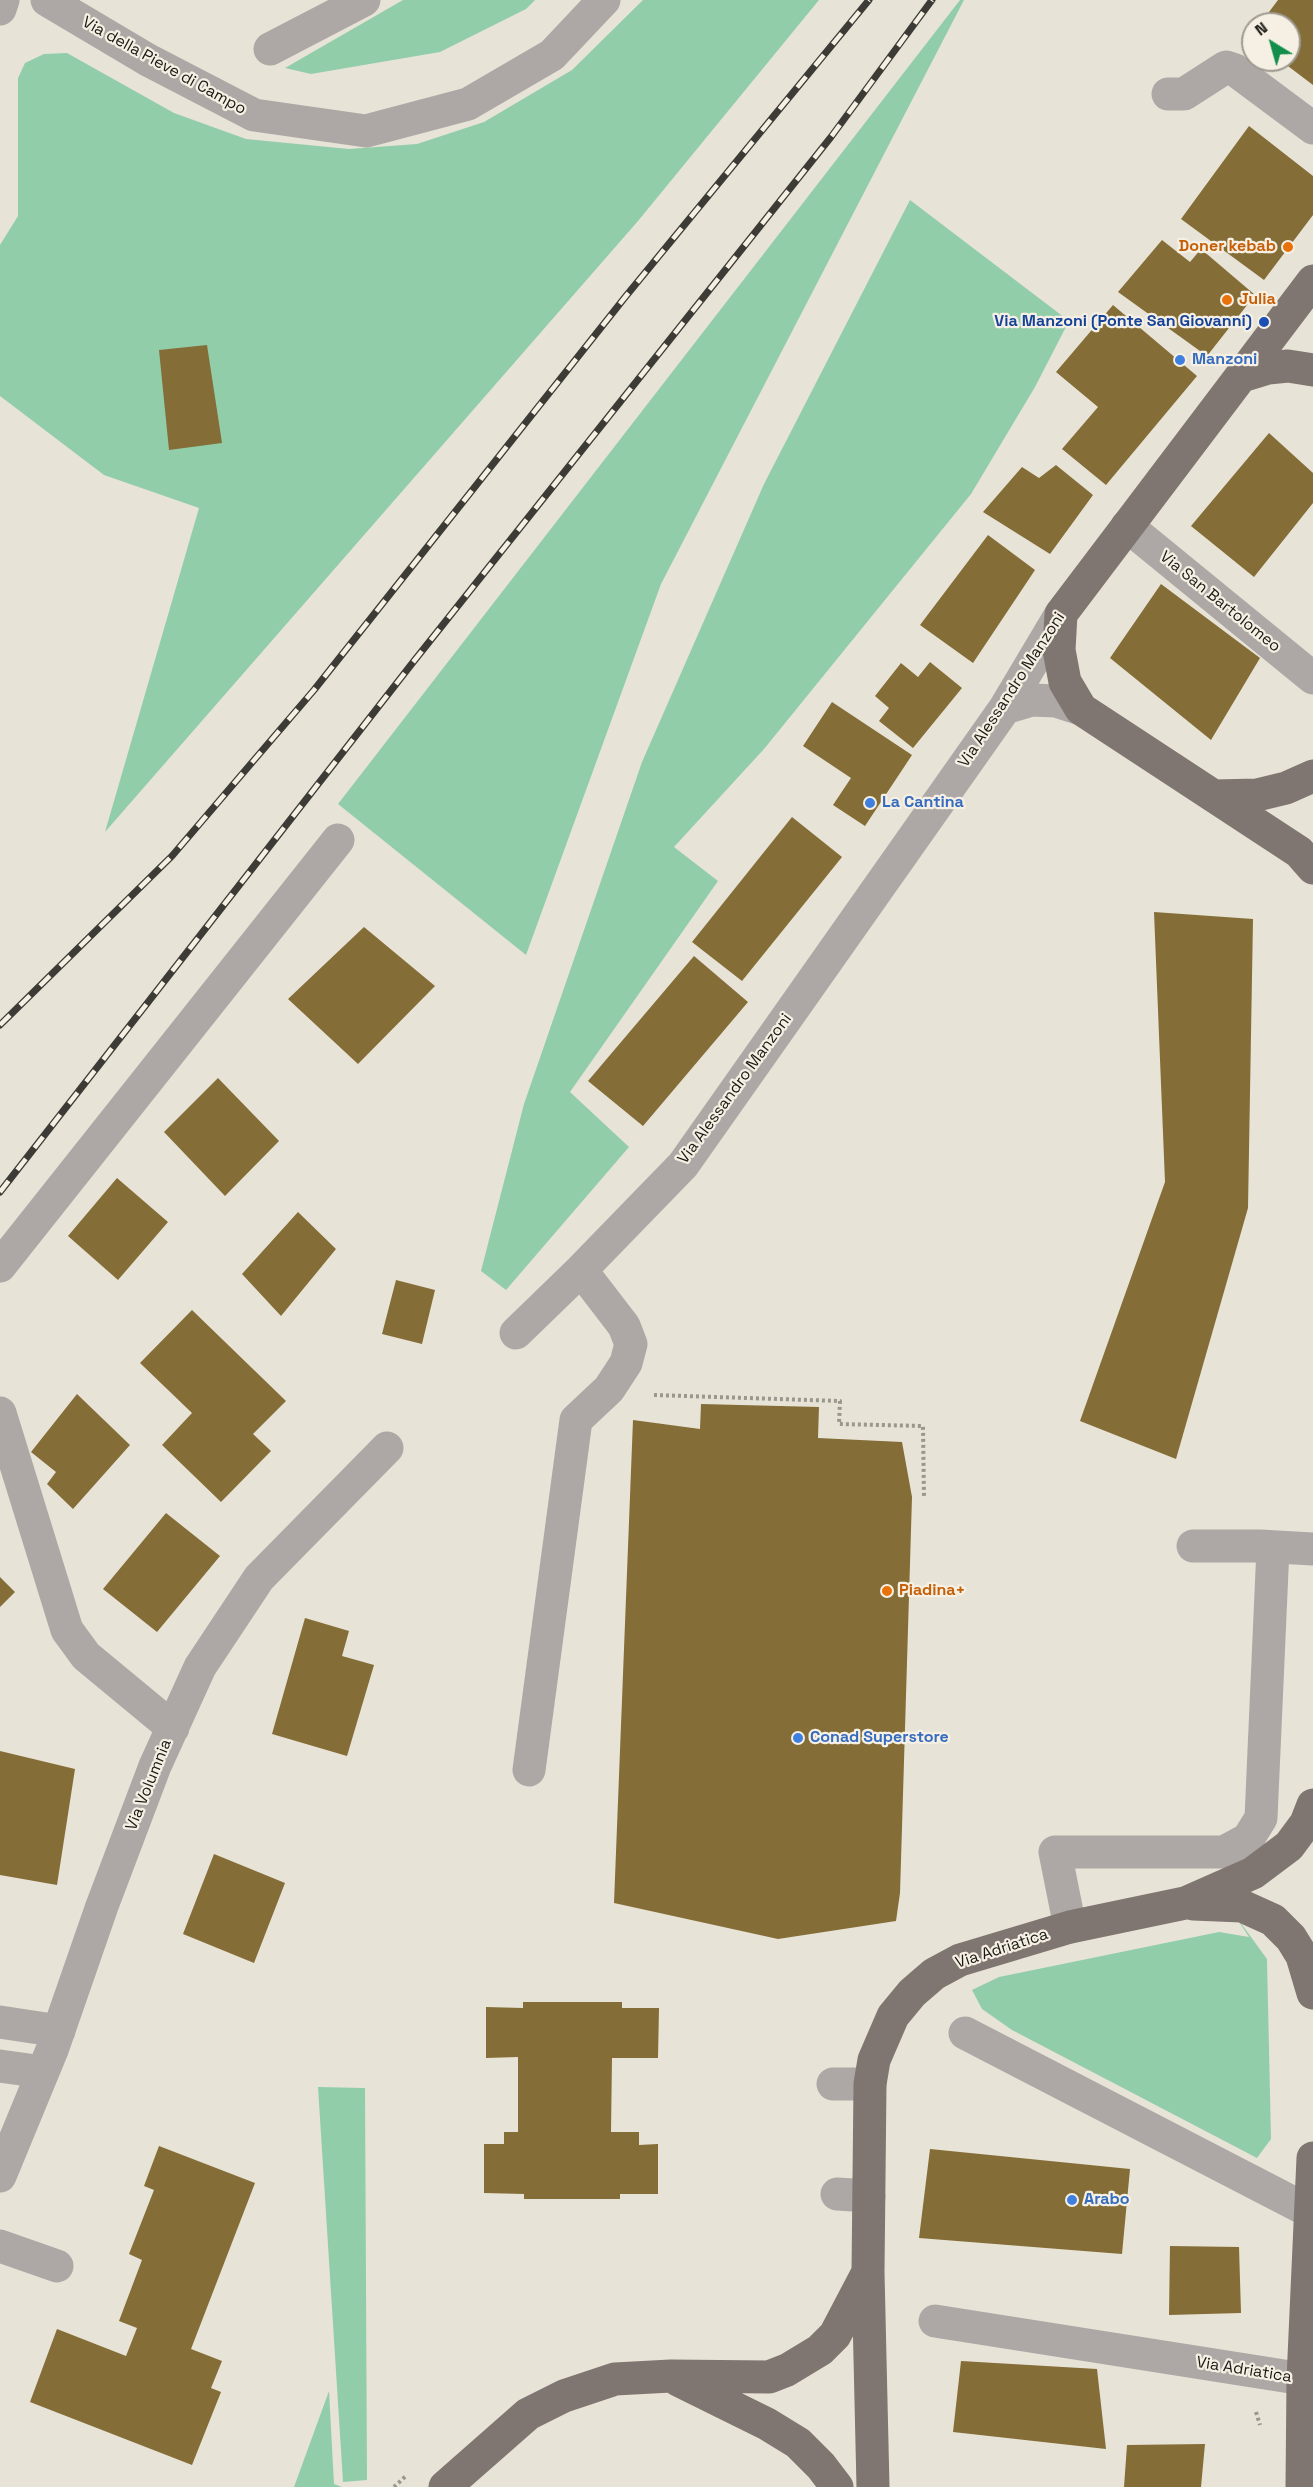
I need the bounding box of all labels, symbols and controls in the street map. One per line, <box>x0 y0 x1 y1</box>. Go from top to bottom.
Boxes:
north arrow <box>1241 12 1301 72</box>
street label: Via della Pieve di Campo <box>79 13 249 119</box>
text: N <box>1250 17 1272 40</box>
place label: Doner kebab <box>1179 237 1276 257</box>
marker: Doner kebab <box>1281 240 1295 254</box>
place label: Julia <box>1239 290 1276 310</box>
marker: Julia <box>1220 293 1234 307</box>
place label: Via Manzoni (Ponte San Giovanni) <box>994 312 1252 332</box>
marker: Via Manzoni (Ponte San Giovanni) <box>1257 315 1271 329</box>
place label: Manzoni <box>1192 350 1257 370</box>
marker: Manzoni <box>1173 353 1187 367</box>
street label: Via San Bartolomeo <box>1156 547 1284 657</box>
street label: Via Alessandro Manzoni <box>955 609 1069 771</box>
place label: La Cantina <box>882 793 964 813</box>
marker: La Cantina <box>863 796 877 810</box>
street label: Via Alessandro Manzoni <box>674 1010 796 1168</box>
place label: Piadina+ <box>899 1581 965 1601</box>
marker: Piadina+ <box>880 1584 894 1598</box>
place label: Conad Superstore <box>810 1728 949 1748</box>
marker: Conad Superstore <box>791 1731 805 1745</box>
street label: Via Volumnia <box>122 1737 176 1833</box>
street label: Via Adriatica <box>953 1925 1051 1973</box>
place label: Arabo <box>1084 2190 1130 2210</box>
marker: Arabo <box>1065 2193 1079 2207</box>
street label: Via Adriatica <box>1195 2353 1293 2387</box>

